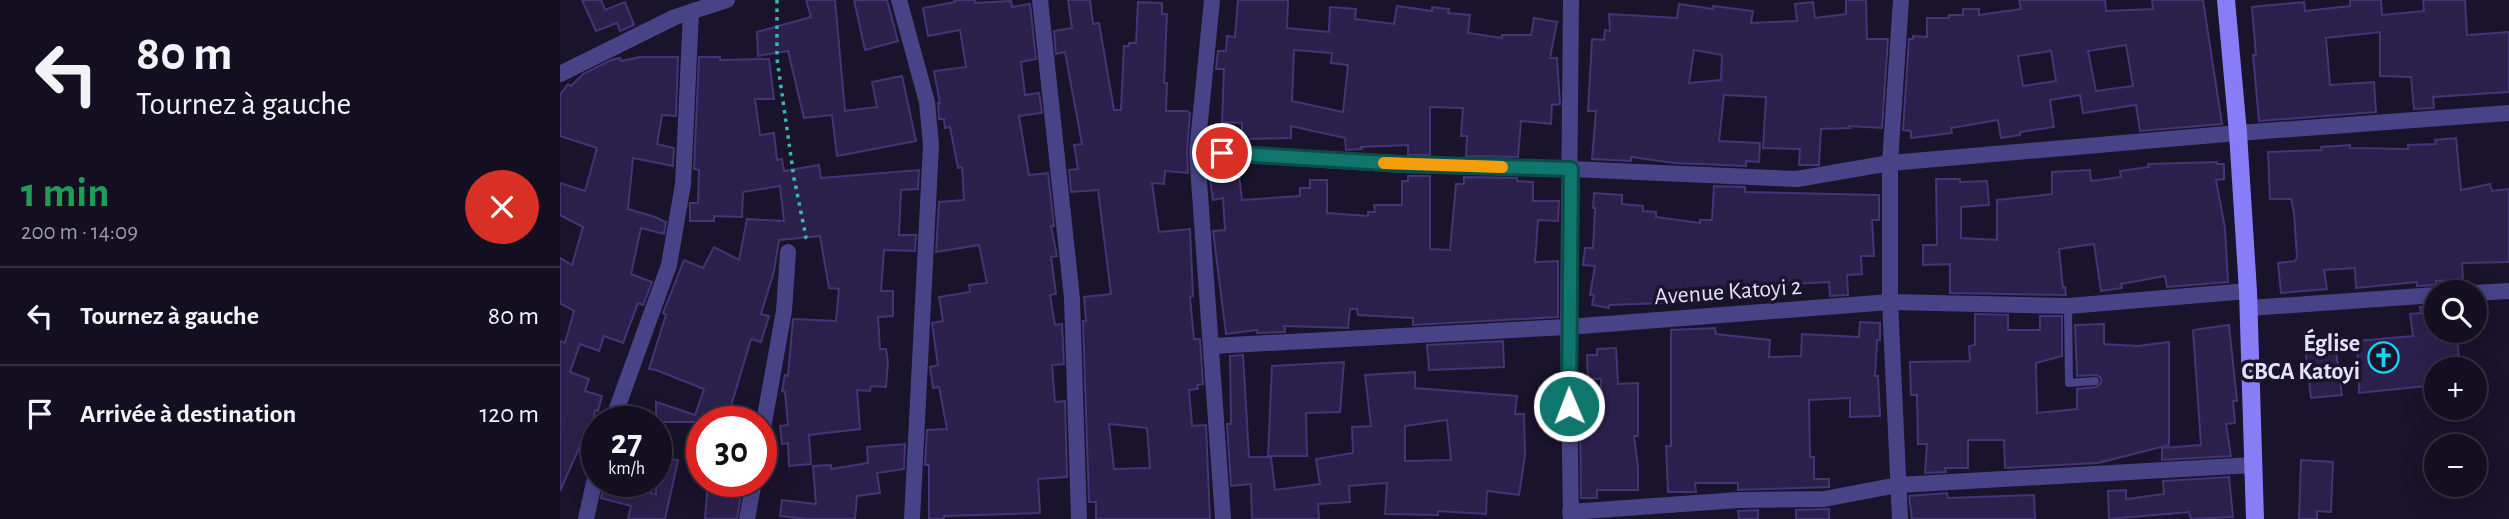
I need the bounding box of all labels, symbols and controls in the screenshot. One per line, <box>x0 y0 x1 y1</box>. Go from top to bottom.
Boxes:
icon: left <box>21 28 112 119</box>
text: 80 m <box>136 30 233 79</box>
text: Tournez à gauche <box>136 88 351 120</box>
pin <box>1192 123 1252 183</box>
icon: arrive <box>1203 134 1241 172</box>
button: close <box>465 170 539 244</box>
text: 1 min <box>21 172 110 214</box>
text: 200 m · 14:09 <box>21 221 138 244</box>
street label: Avenue Katoyi 2 <box>1654 275 1803 309</box>
map controls <box>2424 280 2487 497</box>
button: search <box>2424 280 2487 343</box>
icon: left <box>21 297 59 335</box>
text: Tournez à gauche <box>80 303 259 329</box>
text: 80 m <box>488 303 539 329</box>
place label: Église CBCA Katoyi <box>2242 328 2360 384</box>
church icon: Église CBCA Katoyi <box>2366 341 2400 375</box>
button: + <box>2424 357 2487 420</box>
position arrow <box>1532 369 1606 443</box>
icon: arrive <box>21 395 59 433</box>
text: Arrivée à destination <box>80 401 296 427</box>
text: 120 m <box>479 401 539 427</box>
speed limit sign: 30 <box>686 406 777 497</box>
text: 27 <box>611 425 642 460</box>
button: − <box>2424 434 2487 497</box>
text: km/h <box>608 460 645 478</box>

